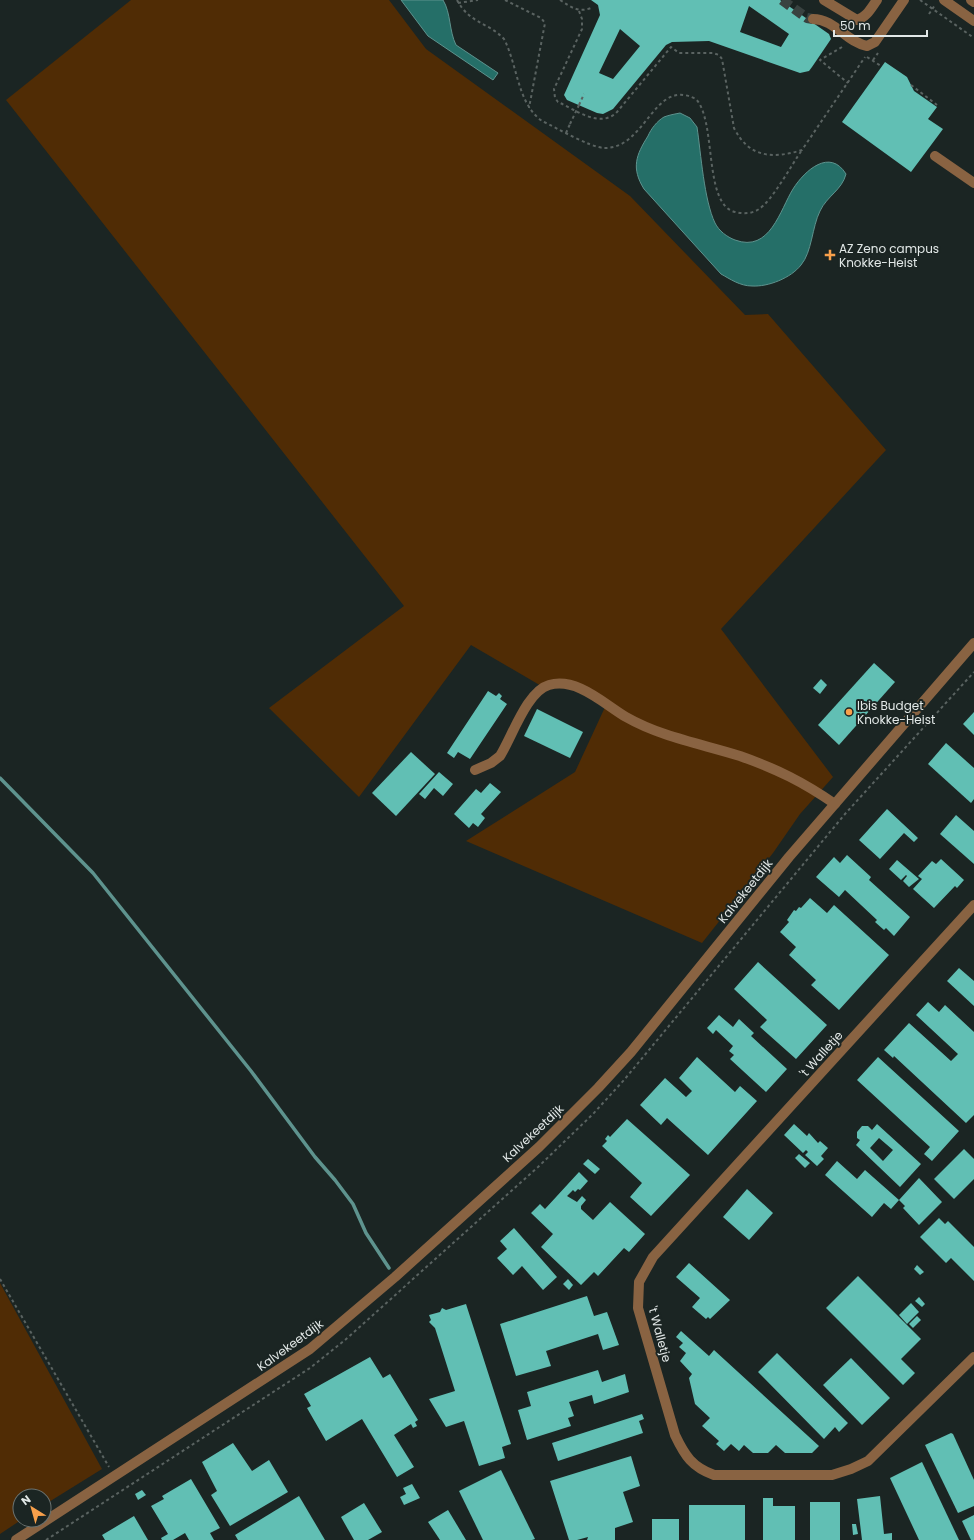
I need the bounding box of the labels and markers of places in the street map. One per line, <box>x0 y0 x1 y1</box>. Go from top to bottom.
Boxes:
place label: AZ Zeno campus Knokke-Heist <box>839 240 939 271</box>
marker: AZ Zeno campus Knokke-Heist <box>824 249 836 261</box>
place label: Ibis Budget Knokke-Heist <box>857 697 935 728</box>
marker: Ibis Budget Knokke-Heist <box>844 707 854 717</box>

